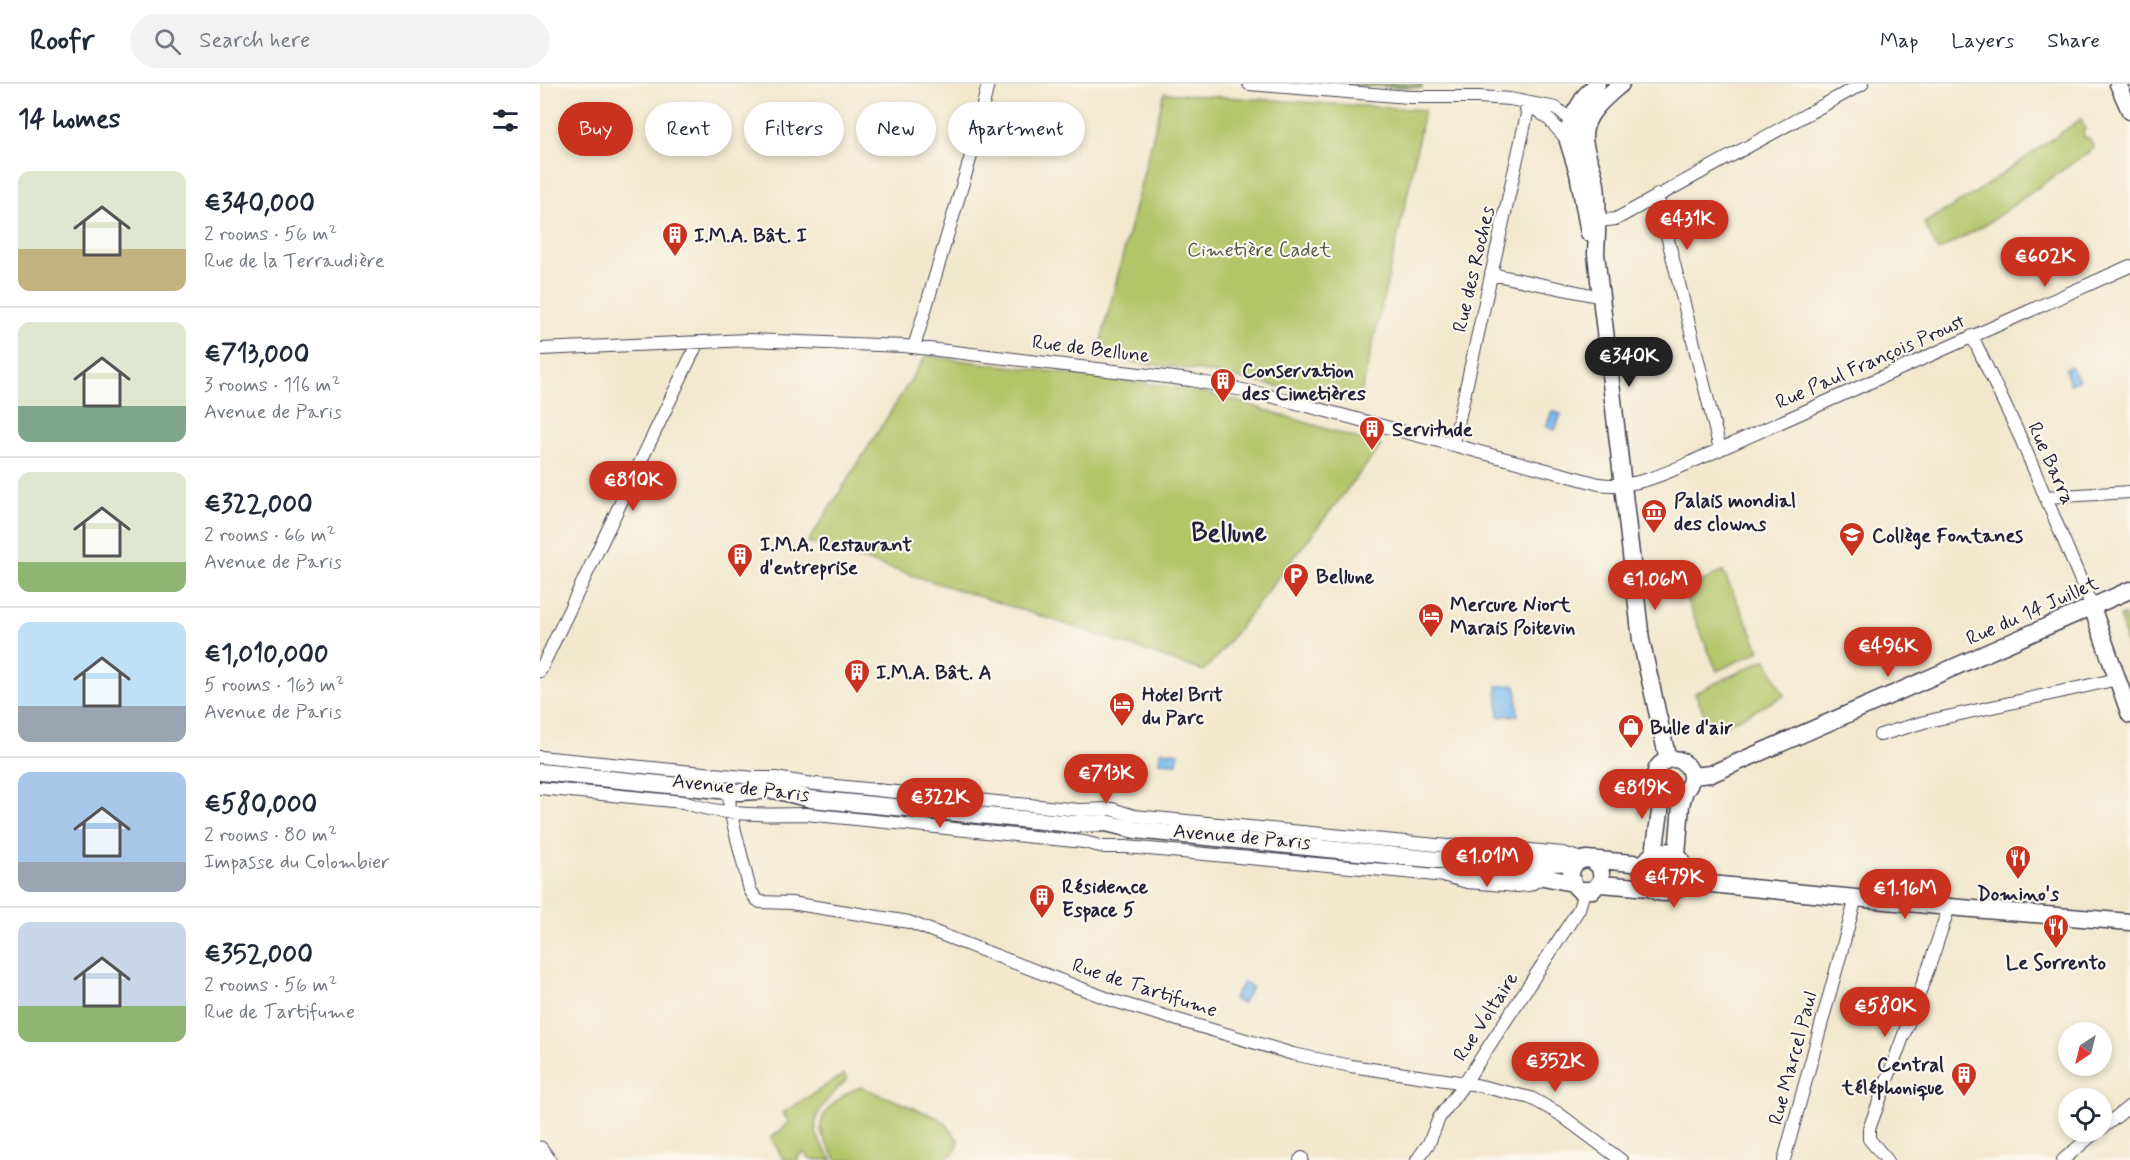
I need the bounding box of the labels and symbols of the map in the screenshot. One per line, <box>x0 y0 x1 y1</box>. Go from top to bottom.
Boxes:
pin: €431K <box>1645 200 1729 251</box>
street label: Rue des Roches <box>1447 203 1502 335</box>
building icon: I.M.A. Bât. I <box>660 220 690 258</box>
place label: I.M.A. Bât. I <box>694 223 807 250</box>
park label: Cimetière Cadet <box>1187 237 1331 264</box>
pin: €602K <box>2003 237 2087 288</box>
street label: Rue Paul François Proust <box>1772 308 1970 416</box>
street label: Rue de Bellune <box>1031 329 1151 370</box>
pin: €340K <box>1587 337 1671 388</box>
place label: Conservation des Cimetières <box>1242 358 1366 408</box>
building icon: Conservation des Cimetières <box>1208 366 1238 404</box>
building icon: Servitude <box>1357 414 1387 452</box>
place label: Servitude <box>1392 417 1473 444</box>
street label: Rue Barra <box>2020 418 2081 509</box>
pin: €810K <box>591 461 675 512</box>
place label: Palais mondial des clowns <box>1674 488 1796 538</box>
museum icon: Palais mondial des clowns <box>1639 497 1669 535</box>
district label: Bellune <box>1191 517 1267 551</box>
school or university icon: Collège Fontanes <box>1837 520 1867 558</box>
place label: Collège Fontanes <box>1872 523 2023 550</box>
place label: I.M.A. Restaurant d'entreprise <box>760 532 913 582</box>
building icon: I.M.A. Restaurant d'entreprise <box>725 541 755 579</box>
pin: €1.06M <box>1606 560 1704 611</box>
parking icon: Bellune <box>1281 561 1311 599</box>
place label: Bellune <box>1316 564 1375 591</box>
street label: Rue du 14 Juillet <box>1962 570 2103 653</box>
place label: Mercure Niort Marais Poitevin <box>1450 592 1575 642</box>
hotel icon: Mercure Niort Marais Poitevin <box>1416 601 1446 639</box>
pin: €496K <box>1846 627 1930 678</box>
building icon: I.M.A. Bât. A <box>842 657 872 695</box>
place label: I.M.A. Bât. A <box>876 660 992 687</box>
place label: Hotel Brit du Parc <box>1142 682 1224 732</box>
hotel icon: Hotel Brit du Parc <box>1107 690 1137 728</box>
shop icon: Bulle d'air <box>1616 712 1646 750</box>
place label: Bulle d'air <box>1650 715 1733 742</box>
pin: €713K <box>1064 754 1148 805</box>
street label: Avenue de Paris <box>671 768 811 809</box>
pin: €819K <box>1600 769 1684 820</box>
pin: €322K <box>898 778 982 829</box>
street label: Avenue de Paris <box>1172 818 1312 857</box>
pin: €1.01M <box>1438 837 1536 888</box>
restaurant icon: Domino's <box>2003 843 2033 881</box>
pin: €479K <box>1632 858 1716 909</box>
pin: €1.16M <box>1856 869 1954 920</box>
place label: Résidence Espace 5 <box>1062 874 1149 924</box>
place label: Domino's <box>1977 881 2059 908</box>
building icon: Résidence Espace 5 <box>1027 882 1057 920</box>
restaurant icon: Le Sorrento <box>2041 912 2071 950</box>
place label: Le Sorrento <box>2006 950 2107 977</box>
street label: Rue de Tartifume <box>1068 952 1221 1025</box>
street label: Rue Voltaire <box>1447 967 1525 1067</box>
pin: €580K <box>1843 987 1927 1038</box>
street label: Rue Marcel Paul <box>1763 989 1824 1128</box>
north arrow <box>2058 1022 2112 1076</box>
pin: €352K <box>1513 1042 1597 1093</box>
place label: Central téléphonique <box>1841 1052 1945 1102</box>
building icon: Central téléphonique <box>1949 1060 1979 1098</box>

